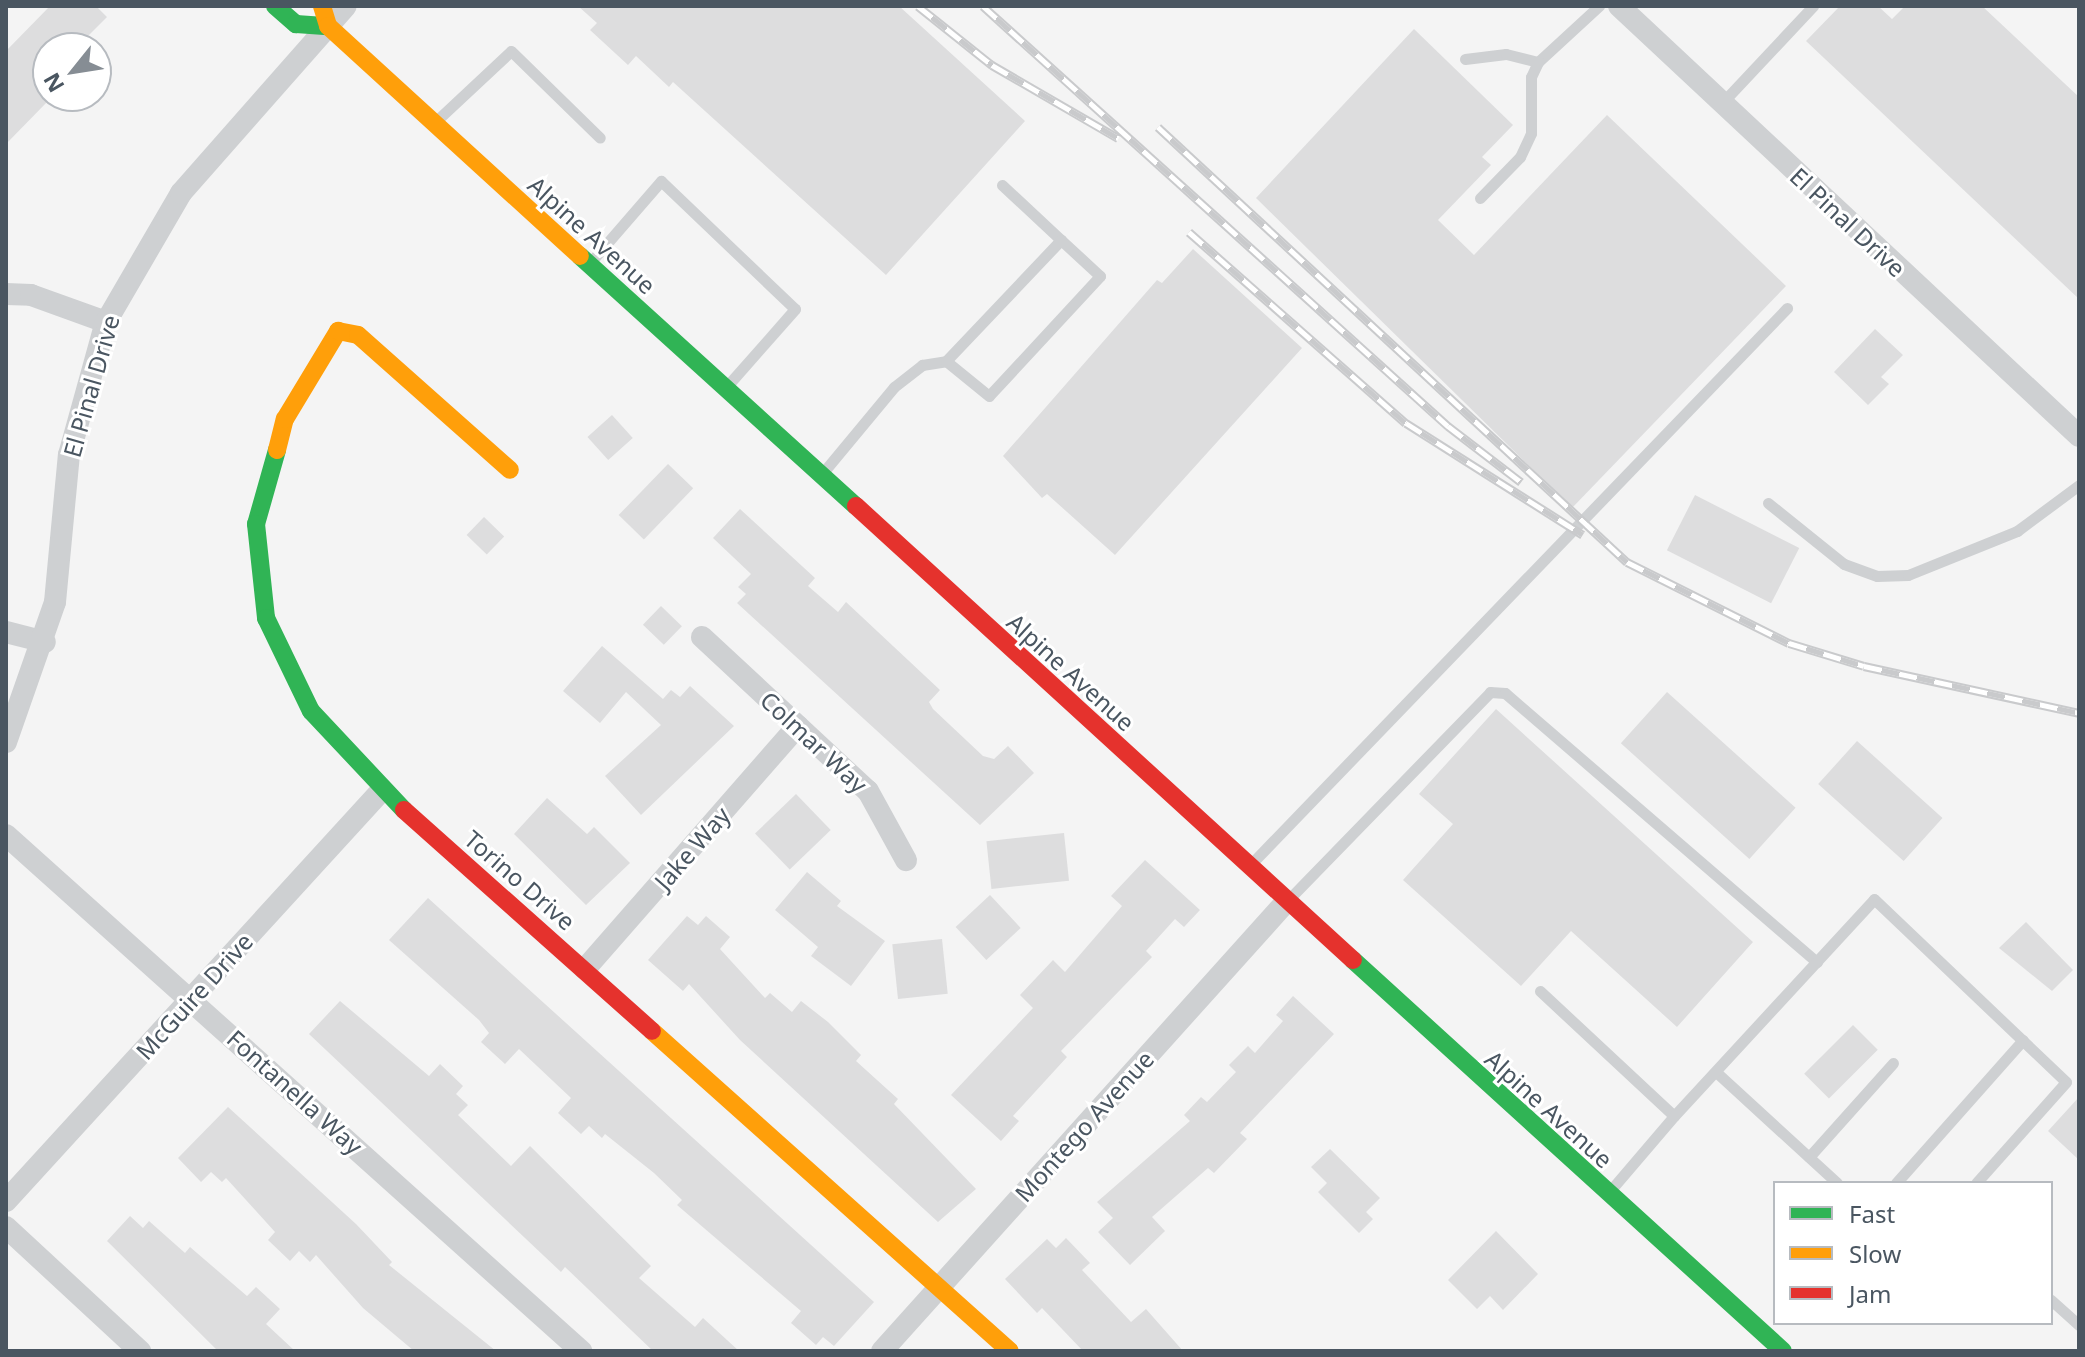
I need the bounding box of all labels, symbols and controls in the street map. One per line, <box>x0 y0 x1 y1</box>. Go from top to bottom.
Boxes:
north arrow <box>32 32 112 112</box>
text: N <box>35 68 70 98</box>
street label: El Pinal Drive <box>1785 161 1911 283</box>
street label: Alpine Avenue <box>522 170 662 300</box>
street label: El Pinal Drive <box>57 312 125 460</box>
street label: Alpine Avenue <box>1001 607 1141 737</box>
street label: Colmar Way <box>755 685 873 799</box>
street label: Jake Way <box>648 801 736 895</box>
street label: Torino Drive <box>459 824 581 936</box>
street label: McGuire Drive <box>130 927 258 1065</box>
street label: Fontanella Way <box>221 1024 369 1160</box>
street label: Alpine Avenue <box>1479 1044 1619 1174</box>
street label: Montego Avenue <box>1009 1045 1159 1207</box>
legend <box>1773 1181 2053 1325</box>
text: Fast <box>1849 1197 1895 1230</box>
text: Slow <box>1849 1237 1901 1270</box>
text: Jam <box>1849 1277 1891 1310</box>

